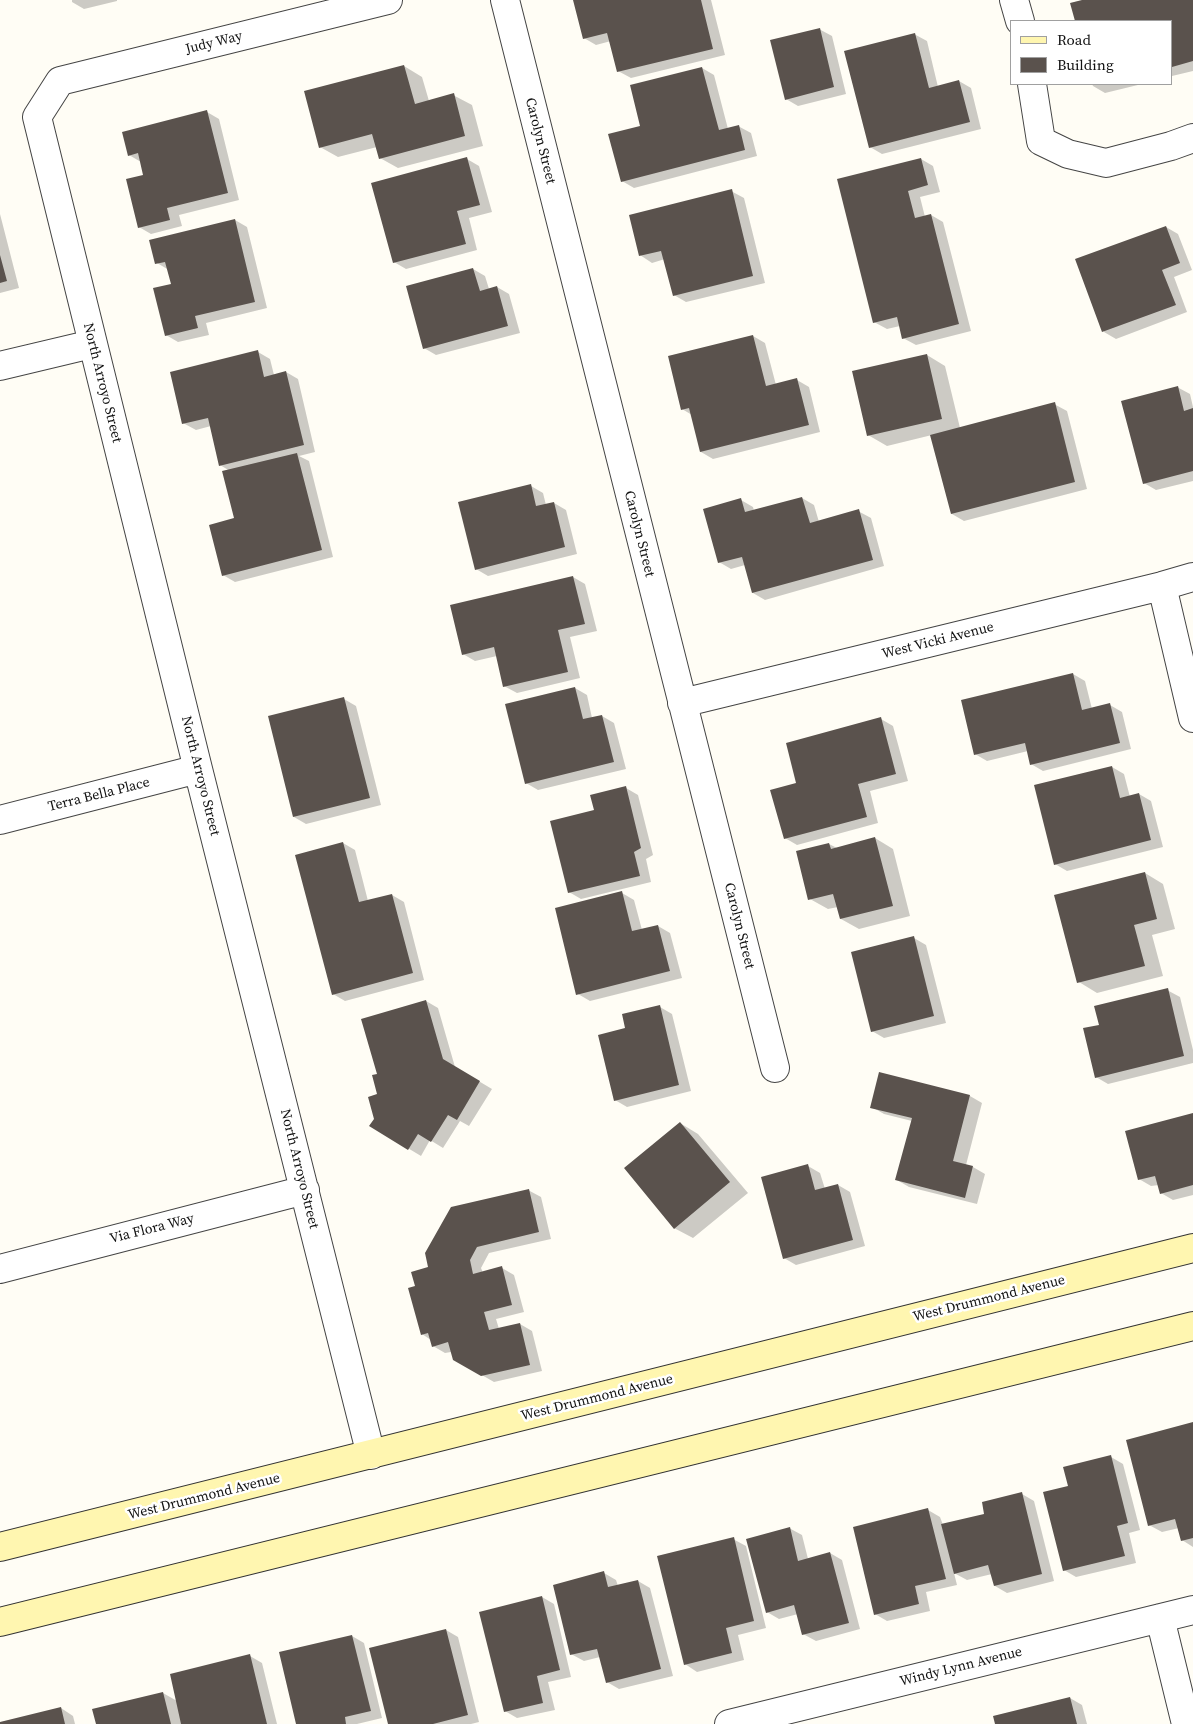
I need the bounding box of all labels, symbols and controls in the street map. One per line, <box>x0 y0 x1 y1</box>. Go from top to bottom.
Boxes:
legend <box>1010 20 1173 85</box>
street label: Judy Way <box>184 28 244 58</box>
text: Road <box>1057 29 1091 50</box>
text: Building <box>1057 54 1114 75</box>
street label: Carolyn Street <box>521 96 559 186</box>
street label: North Arroyo Street <box>79 321 125 445</box>
street label: Carolyn Street <box>620 489 658 579</box>
street label: West Vicki Avenue <box>880 619 996 663</box>
street label: North Arroyo Street <box>177 714 223 838</box>
street label: Terra Bella Place <box>46 774 152 816</box>
street label: Carolyn Street <box>720 881 758 971</box>
street label: North Arroyo Street <box>276 1107 322 1231</box>
street label: Via Flora Way <box>108 1210 196 1248</box>
street label: West Drummond Avenue <box>911 1272 1067 1326</box>
street label: West Drummond Avenue <box>519 1371 675 1425</box>
street label: West Drummond Avenue <box>126 1470 282 1524</box>
street label: Windy Lynn Avenue <box>898 1644 1024 1690</box>

